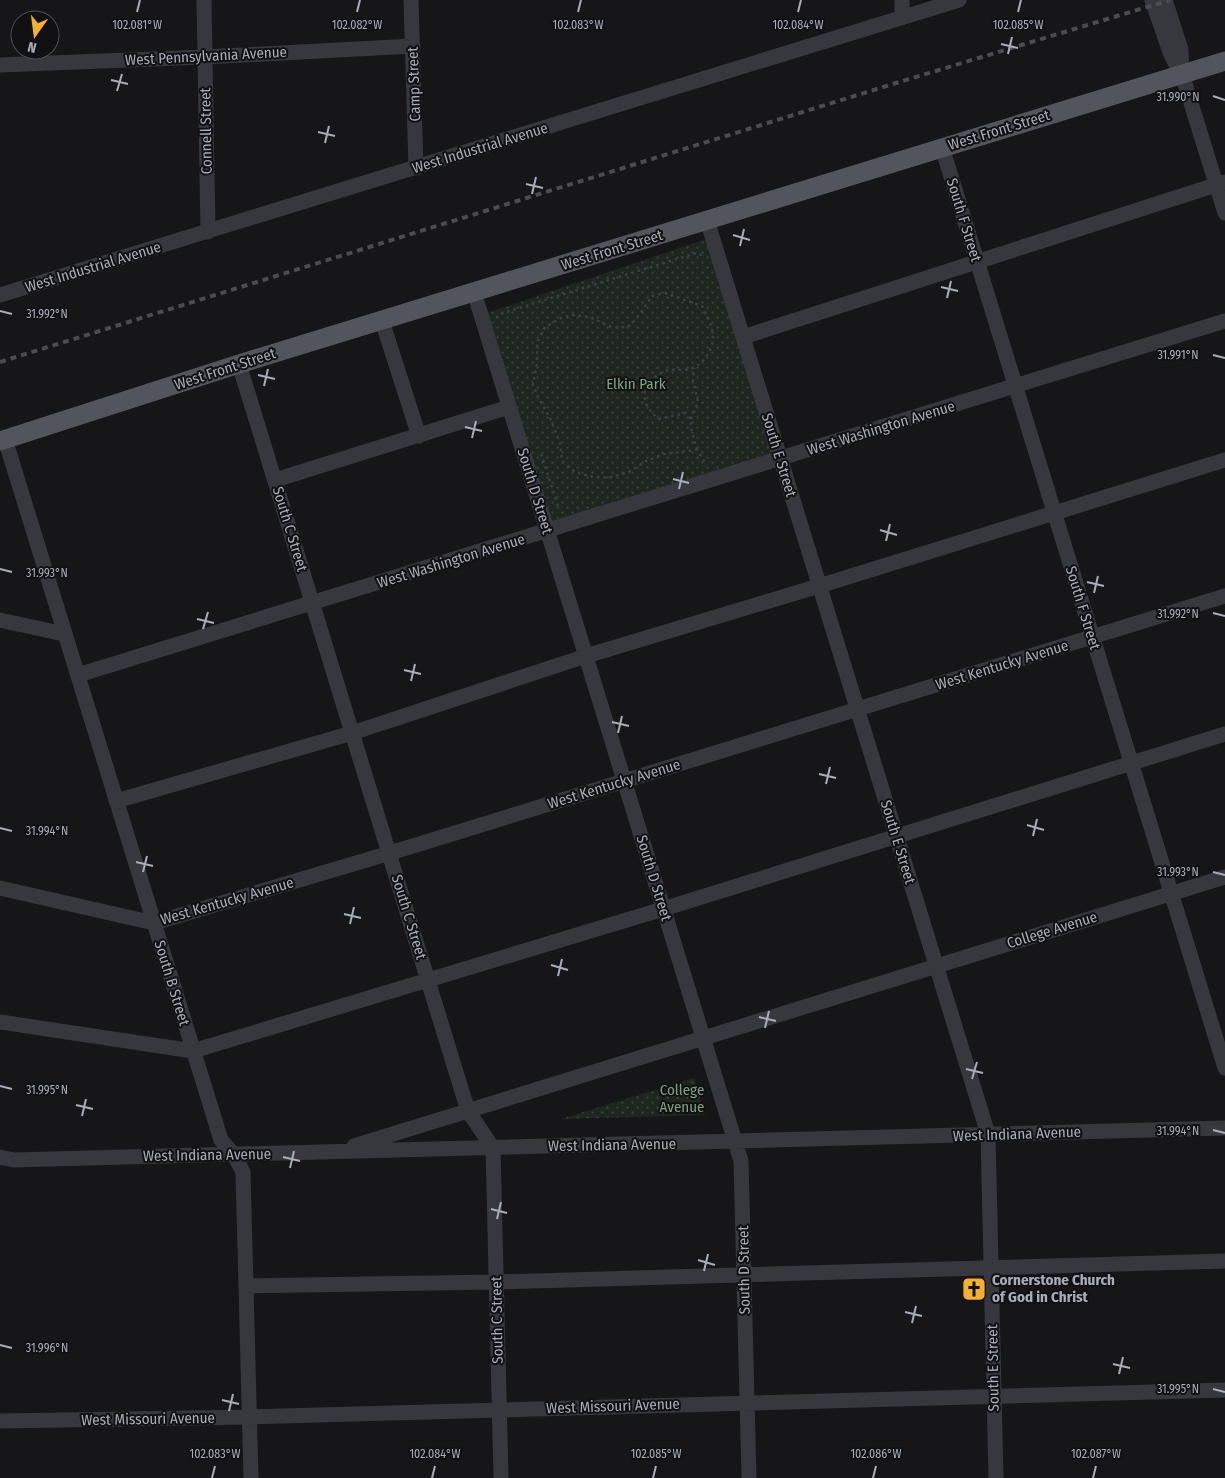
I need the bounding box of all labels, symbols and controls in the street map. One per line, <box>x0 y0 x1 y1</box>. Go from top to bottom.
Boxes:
north arrow <box>10 10 60 60</box>
text: 102.081°W <box>112 18 162 32</box>
text: 102.082°W <box>332 18 382 32</box>
text: 102.083°W <box>553 18 603 32</box>
text: 102.084°W <box>772 18 824 32</box>
text: 102.085°W <box>993 18 1043 32</box>
text: N <box>26 38 38 56</box>
street label: West Pennsylvania Avenue <box>125 43 287 69</box>
street label: Camp Street <box>404 46 424 122</box>
street label: Connell Street <box>196 87 216 175</box>
text: 31.990°N <box>1157 90 1199 104</box>
street label: West Front Street <box>946 106 1052 154</box>
street label: West Industrial Avenue <box>410 119 550 177</box>
street label: South F Street <box>943 176 985 264</box>
street label: West Front Street <box>559 226 665 274</box>
street label: West Industrial Avenue <box>23 238 163 296</box>
text: 31.992°N <box>26 307 68 321</box>
street label: West Front Street <box>172 344 278 394</box>
text: 31.991°N <box>1157 348 1199 362</box>
park label: Elkin Park <box>606 375 666 393</box>
street label: West Washington Avenue <box>805 397 957 459</box>
street label: South E Street <box>758 411 800 499</box>
street label: South D Street <box>513 446 557 536</box>
street label: South C Street <box>269 485 311 574</box>
street label: West Washington Avenue <box>375 530 527 592</box>
street label: South F Street <box>1062 564 1104 652</box>
text: 31.993°N <box>26 566 68 580</box>
text: 31.992°N <box>1157 607 1199 621</box>
street label: West Kentucky Avenue <box>933 636 1071 694</box>
street label: West Kentucky Avenue <box>545 755 683 813</box>
street label: South E Street <box>877 798 919 886</box>
text: 31.994°N <box>26 824 68 838</box>
street label: South D Street <box>632 833 676 923</box>
text: 31.993°N <box>1157 865 1199 879</box>
street label: West Kentucky Avenue <box>158 873 296 929</box>
street label: South C Street <box>388 873 430 962</box>
street label: College Avenue <box>1005 908 1099 952</box>
street label: South B Street <box>151 938 194 1028</box>
park label: College Avenue <box>659 1081 705 1116</box>
text: 31.995°N <box>26 1083 68 1097</box>
street label: West Indiana Avenue <box>953 1123 1081 1145</box>
text: 31.994°N <box>1157 1124 1199 1138</box>
street label: West Indiana Avenue <box>548 1135 676 1155</box>
street label: West Indiana Avenue <box>143 1145 271 1165</box>
street label: South D Street <box>734 1225 754 1314</box>
place label: Cornerstone Church of God in Christ <box>992 1271 1115 1306</box>
street label: South C Street <box>487 1276 507 1364</box>
church icon: Cornerstone Church of God in Christ <box>961 1276 987 1302</box>
street label: South E Street <box>983 1324 1003 1412</box>
text: 31.996°N <box>26 1341 68 1355</box>
text: 31.995°N <box>1157 1382 1199 1396</box>
street label: West Missouri Avenue <box>546 1395 680 1417</box>
street label: West Missouri Avenue <box>81 1409 215 1429</box>
text: 102.083°W <box>190 1447 240 1461</box>
text: 102.084°W <box>409 1447 461 1461</box>
text: 102.085°W <box>631 1447 681 1461</box>
text: 102.086°W <box>850 1447 902 1461</box>
text: 102.087°W <box>1071 1447 1121 1461</box>

